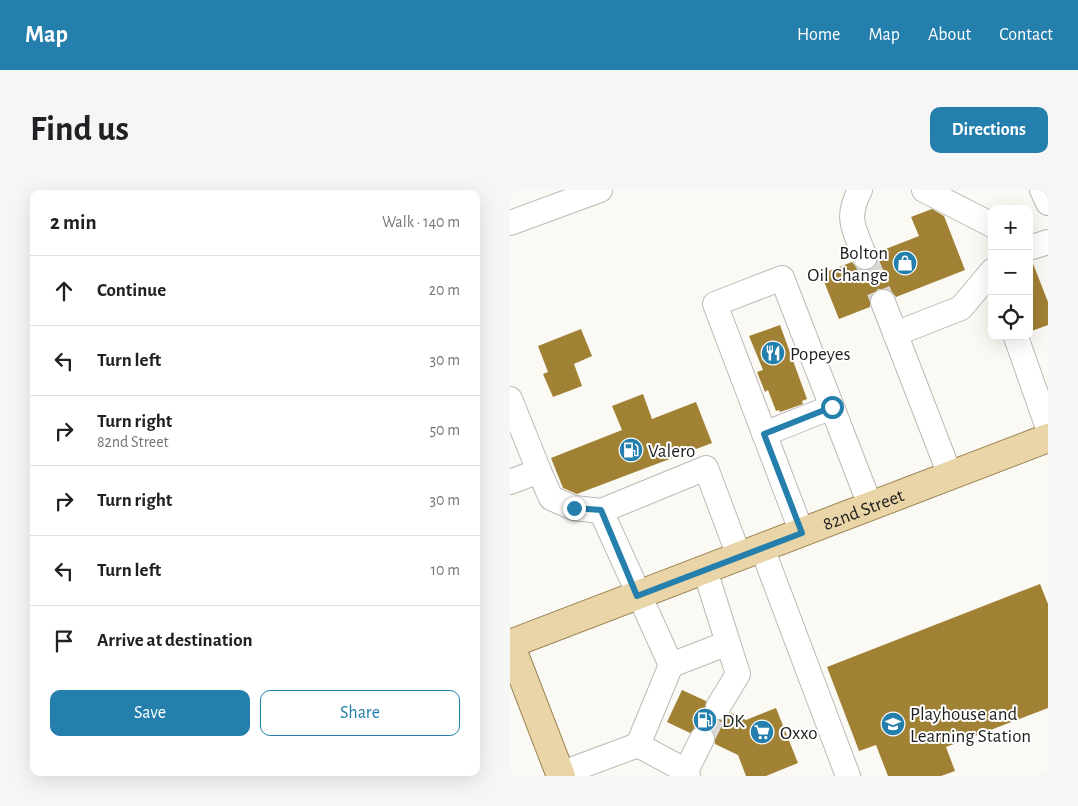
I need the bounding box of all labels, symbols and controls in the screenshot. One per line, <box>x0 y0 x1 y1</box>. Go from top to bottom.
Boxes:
text: Map <box>25 23 68 47</box>
text: Home <box>797 26 840 44</box>
text: Map <box>868 26 900 44</box>
text: About <box>928 26 971 44</box>
text: Contact <box>999 26 1053 44</box>
button: Directions <box>930 107 1048 153</box>
text: Find us <box>30 112 129 147</box>
map controls <box>988 205 1033 340</box>
button: + <box>988 205 1033 250</box>
text: 2 min <box>50 212 97 233</box>
text: Walk · 140 m <box>382 214 460 230</box>
place label: Bolton Oil Change <box>807 244 888 285</box>
shop icon: Bolton Oil Change <box>892 250 918 276</box>
button: − <box>988 250 1033 295</box>
icon: ahead <box>50 277 78 305</box>
text: Continue <box>97 281 166 300</box>
text: 20 m <box>429 282 460 298</box>
button: locate <box>988 295 1033 340</box>
restaurant icon: Popeyes <box>760 340 786 366</box>
place label: Popeyes <box>790 345 850 364</box>
icon: left <box>50 347 78 375</box>
text: Turn left <box>97 351 161 370</box>
text: 30 m <box>430 352 460 368</box>
route start <box>821 396 844 419</box>
text: Turn right <box>97 412 172 431</box>
icon: right <box>50 417 78 445</box>
text: 50 m <box>429 422 460 438</box>
text: 82nd Street <box>97 434 169 450</box>
fuel station icon: Valero <box>618 437 644 463</box>
place label: Valero <box>648 442 695 461</box>
street label: 82nd Street <box>820 486 907 534</box>
icon: right <box>50 487 78 515</box>
text: Turn right <box>97 491 172 510</box>
text: 30 m <box>430 492 460 508</box>
route end <box>563 497 586 520</box>
icon: left <box>50 557 78 585</box>
text: Turn left <box>97 561 161 580</box>
text: 10 m <box>431 562 460 578</box>
icon: arrive <box>50 627 78 655</box>
text: Arrive at destination <box>97 631 253 650</box>
button: Save <box>50 690 250 736</box>
button: Share <box>260 690 460 736</box>
place label: Playhouse and Learning Station <box>910 705 1031 746</box>
fuel station icon: DK <box>692 707 718 733</box>
school or university icon: Playhouse and Learning Station <box>880 711 906 737</box>
place label: DK <box>722 712 745 731</box>
supermarket icon: Oxxo <box>749 719 775 745</box>
place label: Oxxo <box>780 724 818 743</box>

